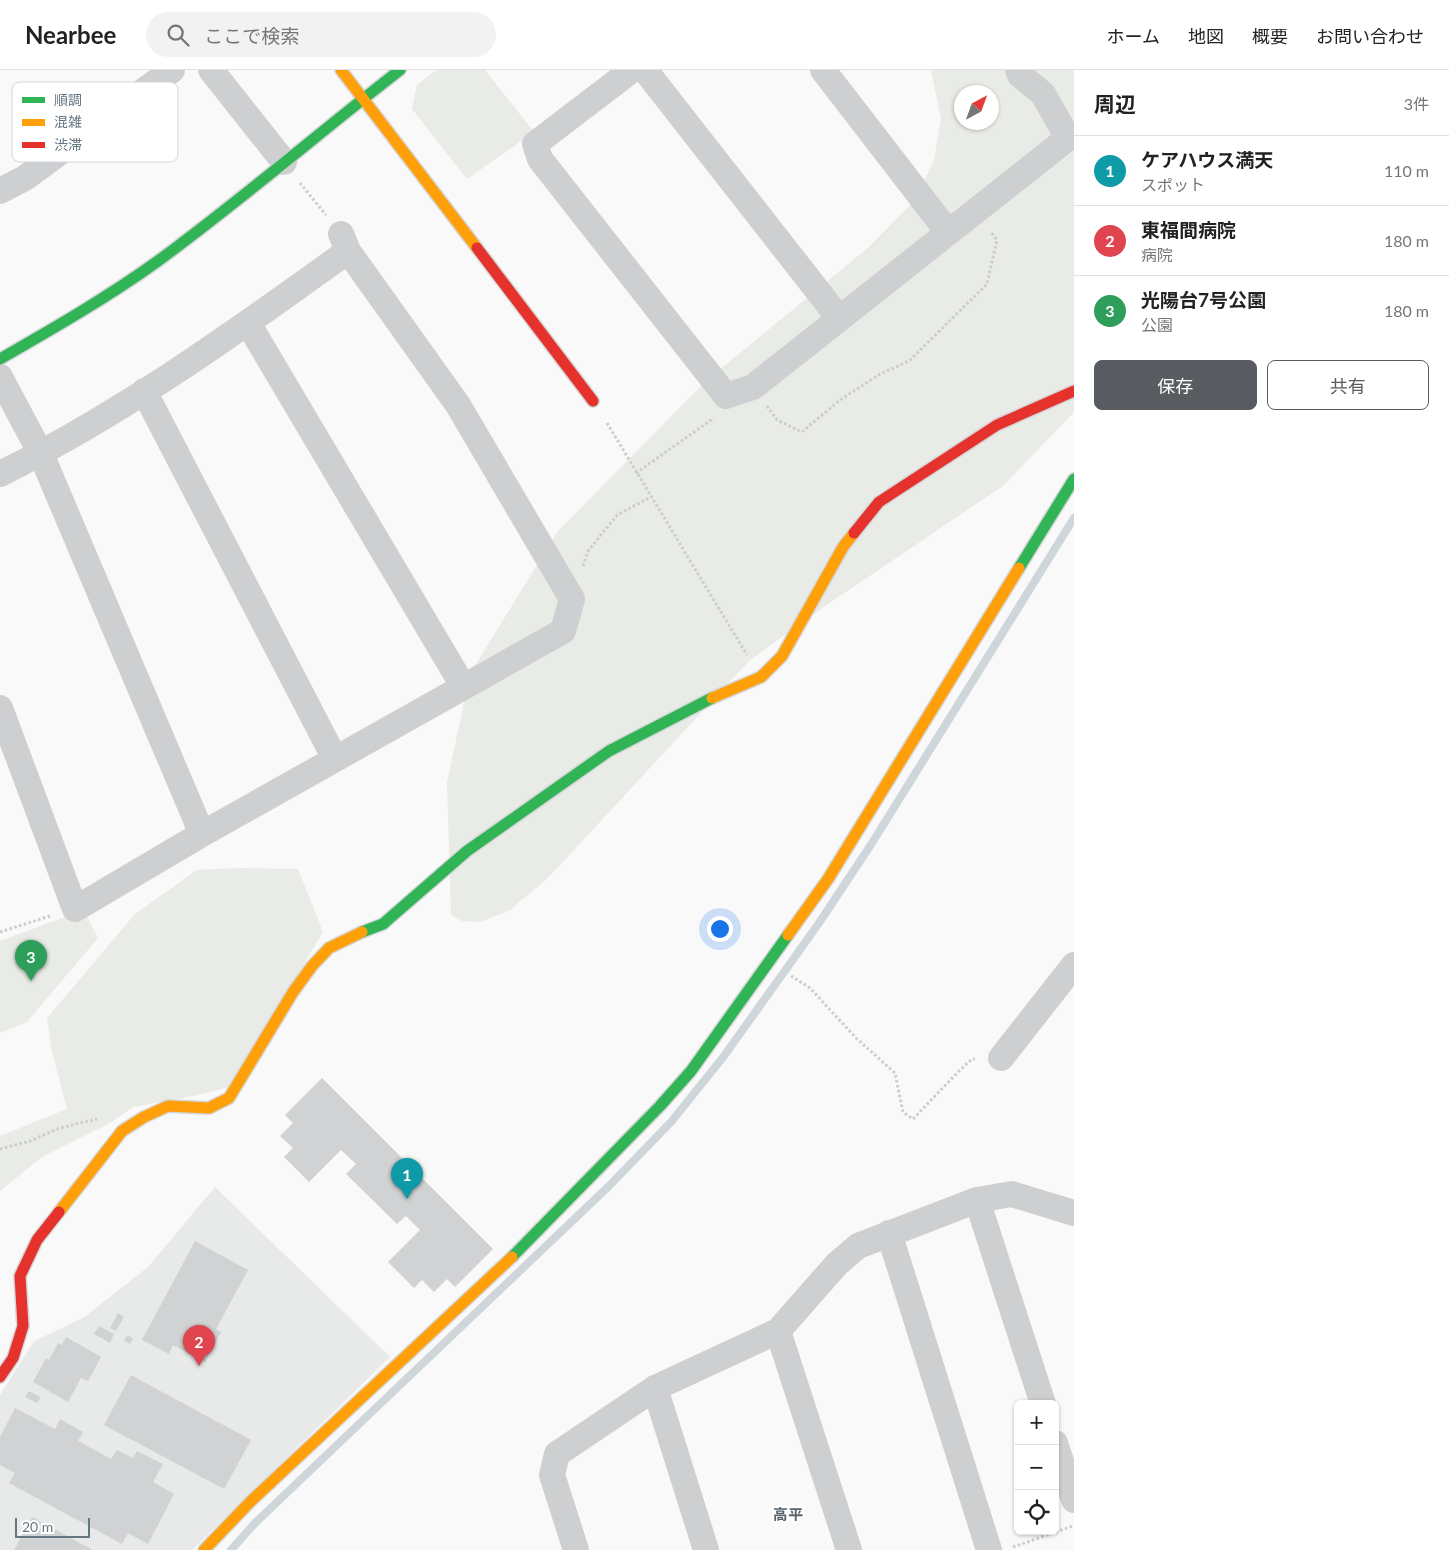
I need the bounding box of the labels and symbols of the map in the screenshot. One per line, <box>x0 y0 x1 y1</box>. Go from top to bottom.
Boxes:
legend <box>12 82 178 162</box>
north arrow <box>954 85 999 130</box>
text: 順調 <box>54 91 82 108</box>
text: 混雑 <box>54 113 82 130</box>
text: 渋滞 <box>54 136 82 153</box>
your location <box>707 916 733 942</box>
pin: 3 <box>15 940 47 981</box>
pin: 1 <box>391 1158 423 1199</box>
pin: 2 <box>183 1325 215 1366</box>
district label: 高平 <box>773 1505 803 1523</box>
scale bar <box>15 1515 90 1538</box>

